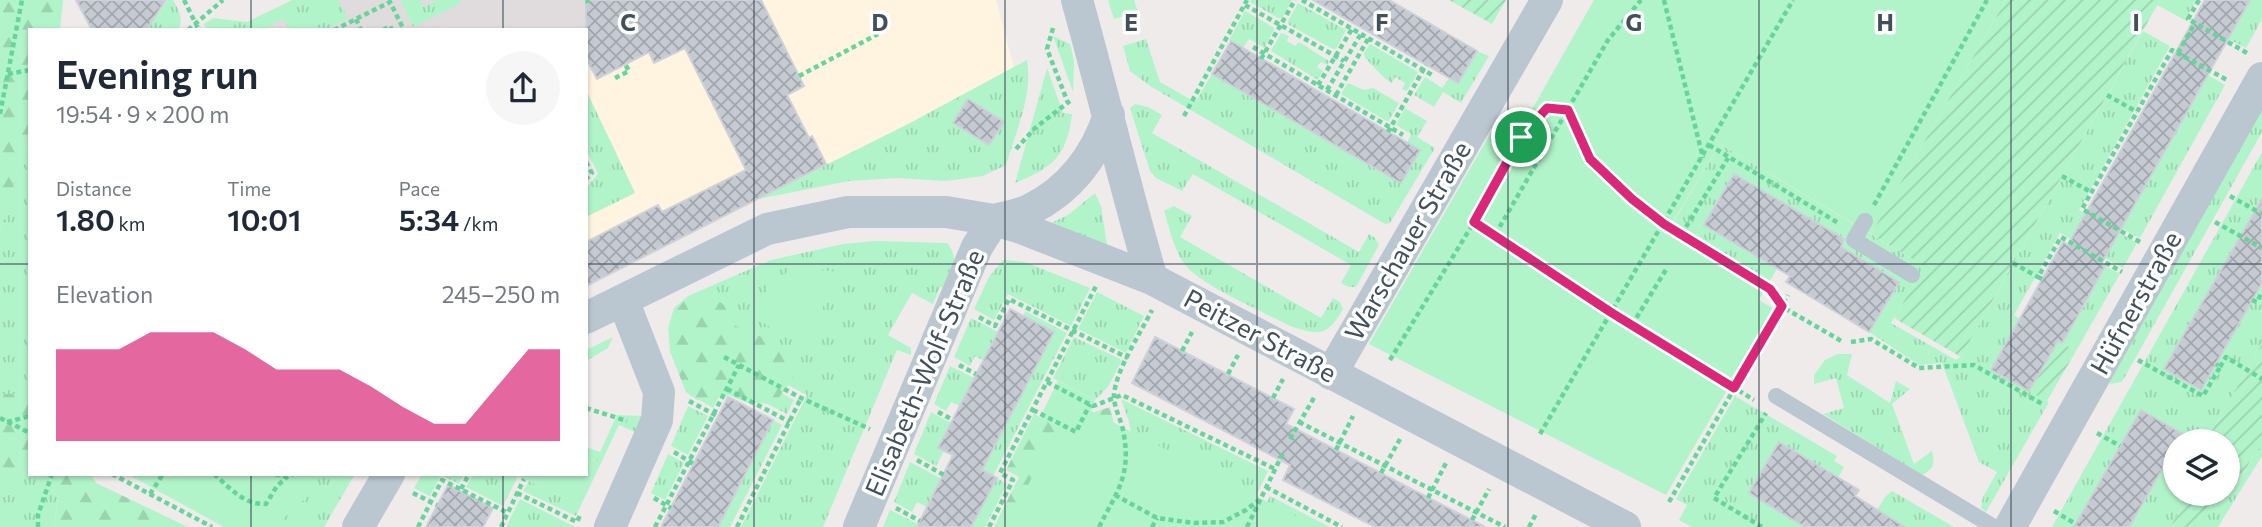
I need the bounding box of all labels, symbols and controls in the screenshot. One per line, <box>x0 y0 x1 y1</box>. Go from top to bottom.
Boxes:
text: C <box>620 8 636 36</box>
text: D <box>872 8 889 36</box>
text: E <box>1124 8 1138 36</box>
text: F <box>1375 8 1389 36</box>
text: G <box>1626 8 1642 36</box>
text: H <box>1876 8 1894 36</box>
text: I <box>2132 8 2140 36</box>
text: Evening run <box>56 50 259 97</box>
button: share <box>486 51 560 125</box>
text: 19:54 · 9 × 200 m <box>56 100 229 128</box>
pin <box>1491 107 1551 167</box>
icon: arrive <box>1502 118 1540 156</box>
street label: Warschauer Straße <box>1337 135 1476 345</box>
text: Distance <box>56 177 132 200</box>
text: Time <box>227 177 271 200</box>
text: Pace <box>399 177 440 200</box>
text: 1.80 <box>56 200 115 237</box>
text: 10:01 <box>227 200 301 237</box>
text: 5:34 <box>399 200 459 237</box>
text: km <box>115 212 145 235</box>
text: /km <box>459 212 498 235</box>
street label: Hüfnerstraße <box>2083 225 2187 379</box>
street label: Elisabeth-Wolf-Straße <box>858 245 990 500</box>
text: Elevation <box>56 280 153 308</box>
text: 245–250 m <box>442 280 560 308</box>
street label: Peitzer Straße <box>1179 282 1342 388</box>
map controls <box>2163 429 2240 506</box>
button: layers <box>2163 429 2240 506</box>

